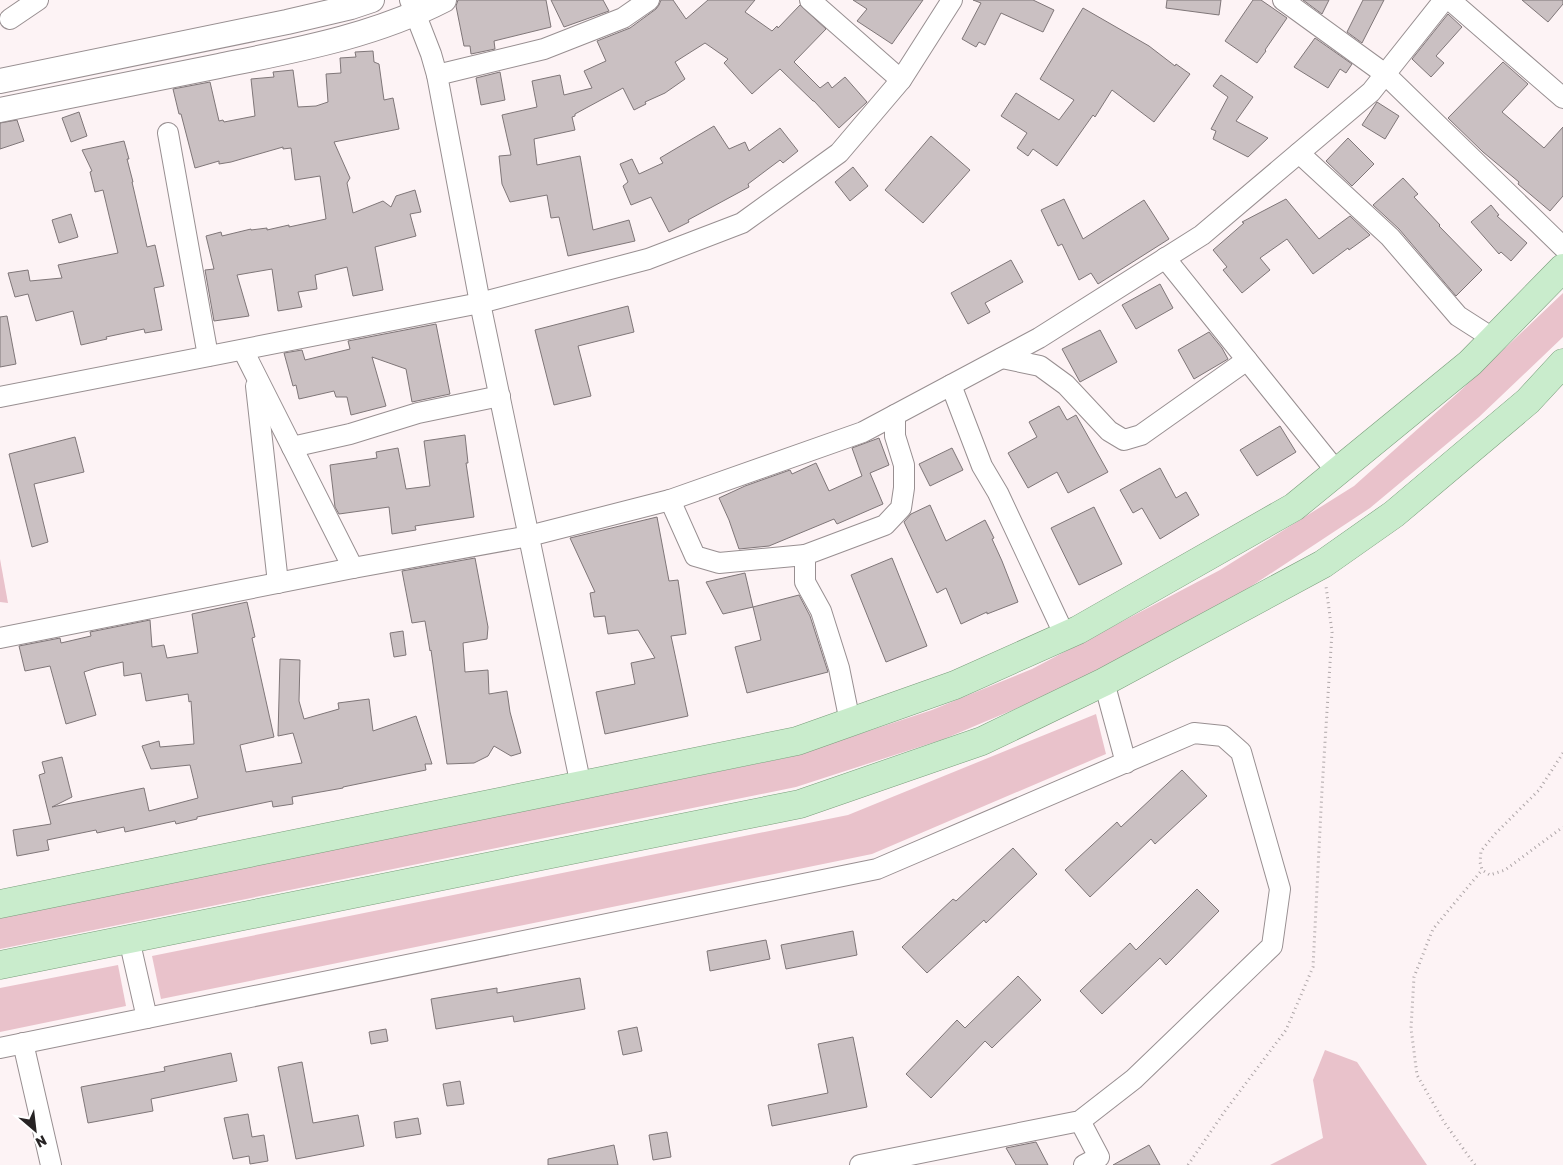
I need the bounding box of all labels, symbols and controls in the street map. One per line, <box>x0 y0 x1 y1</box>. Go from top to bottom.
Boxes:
north arrow <box>10 1105 60 1155</box>
text: N <box>32 1131 49 1151</box>

